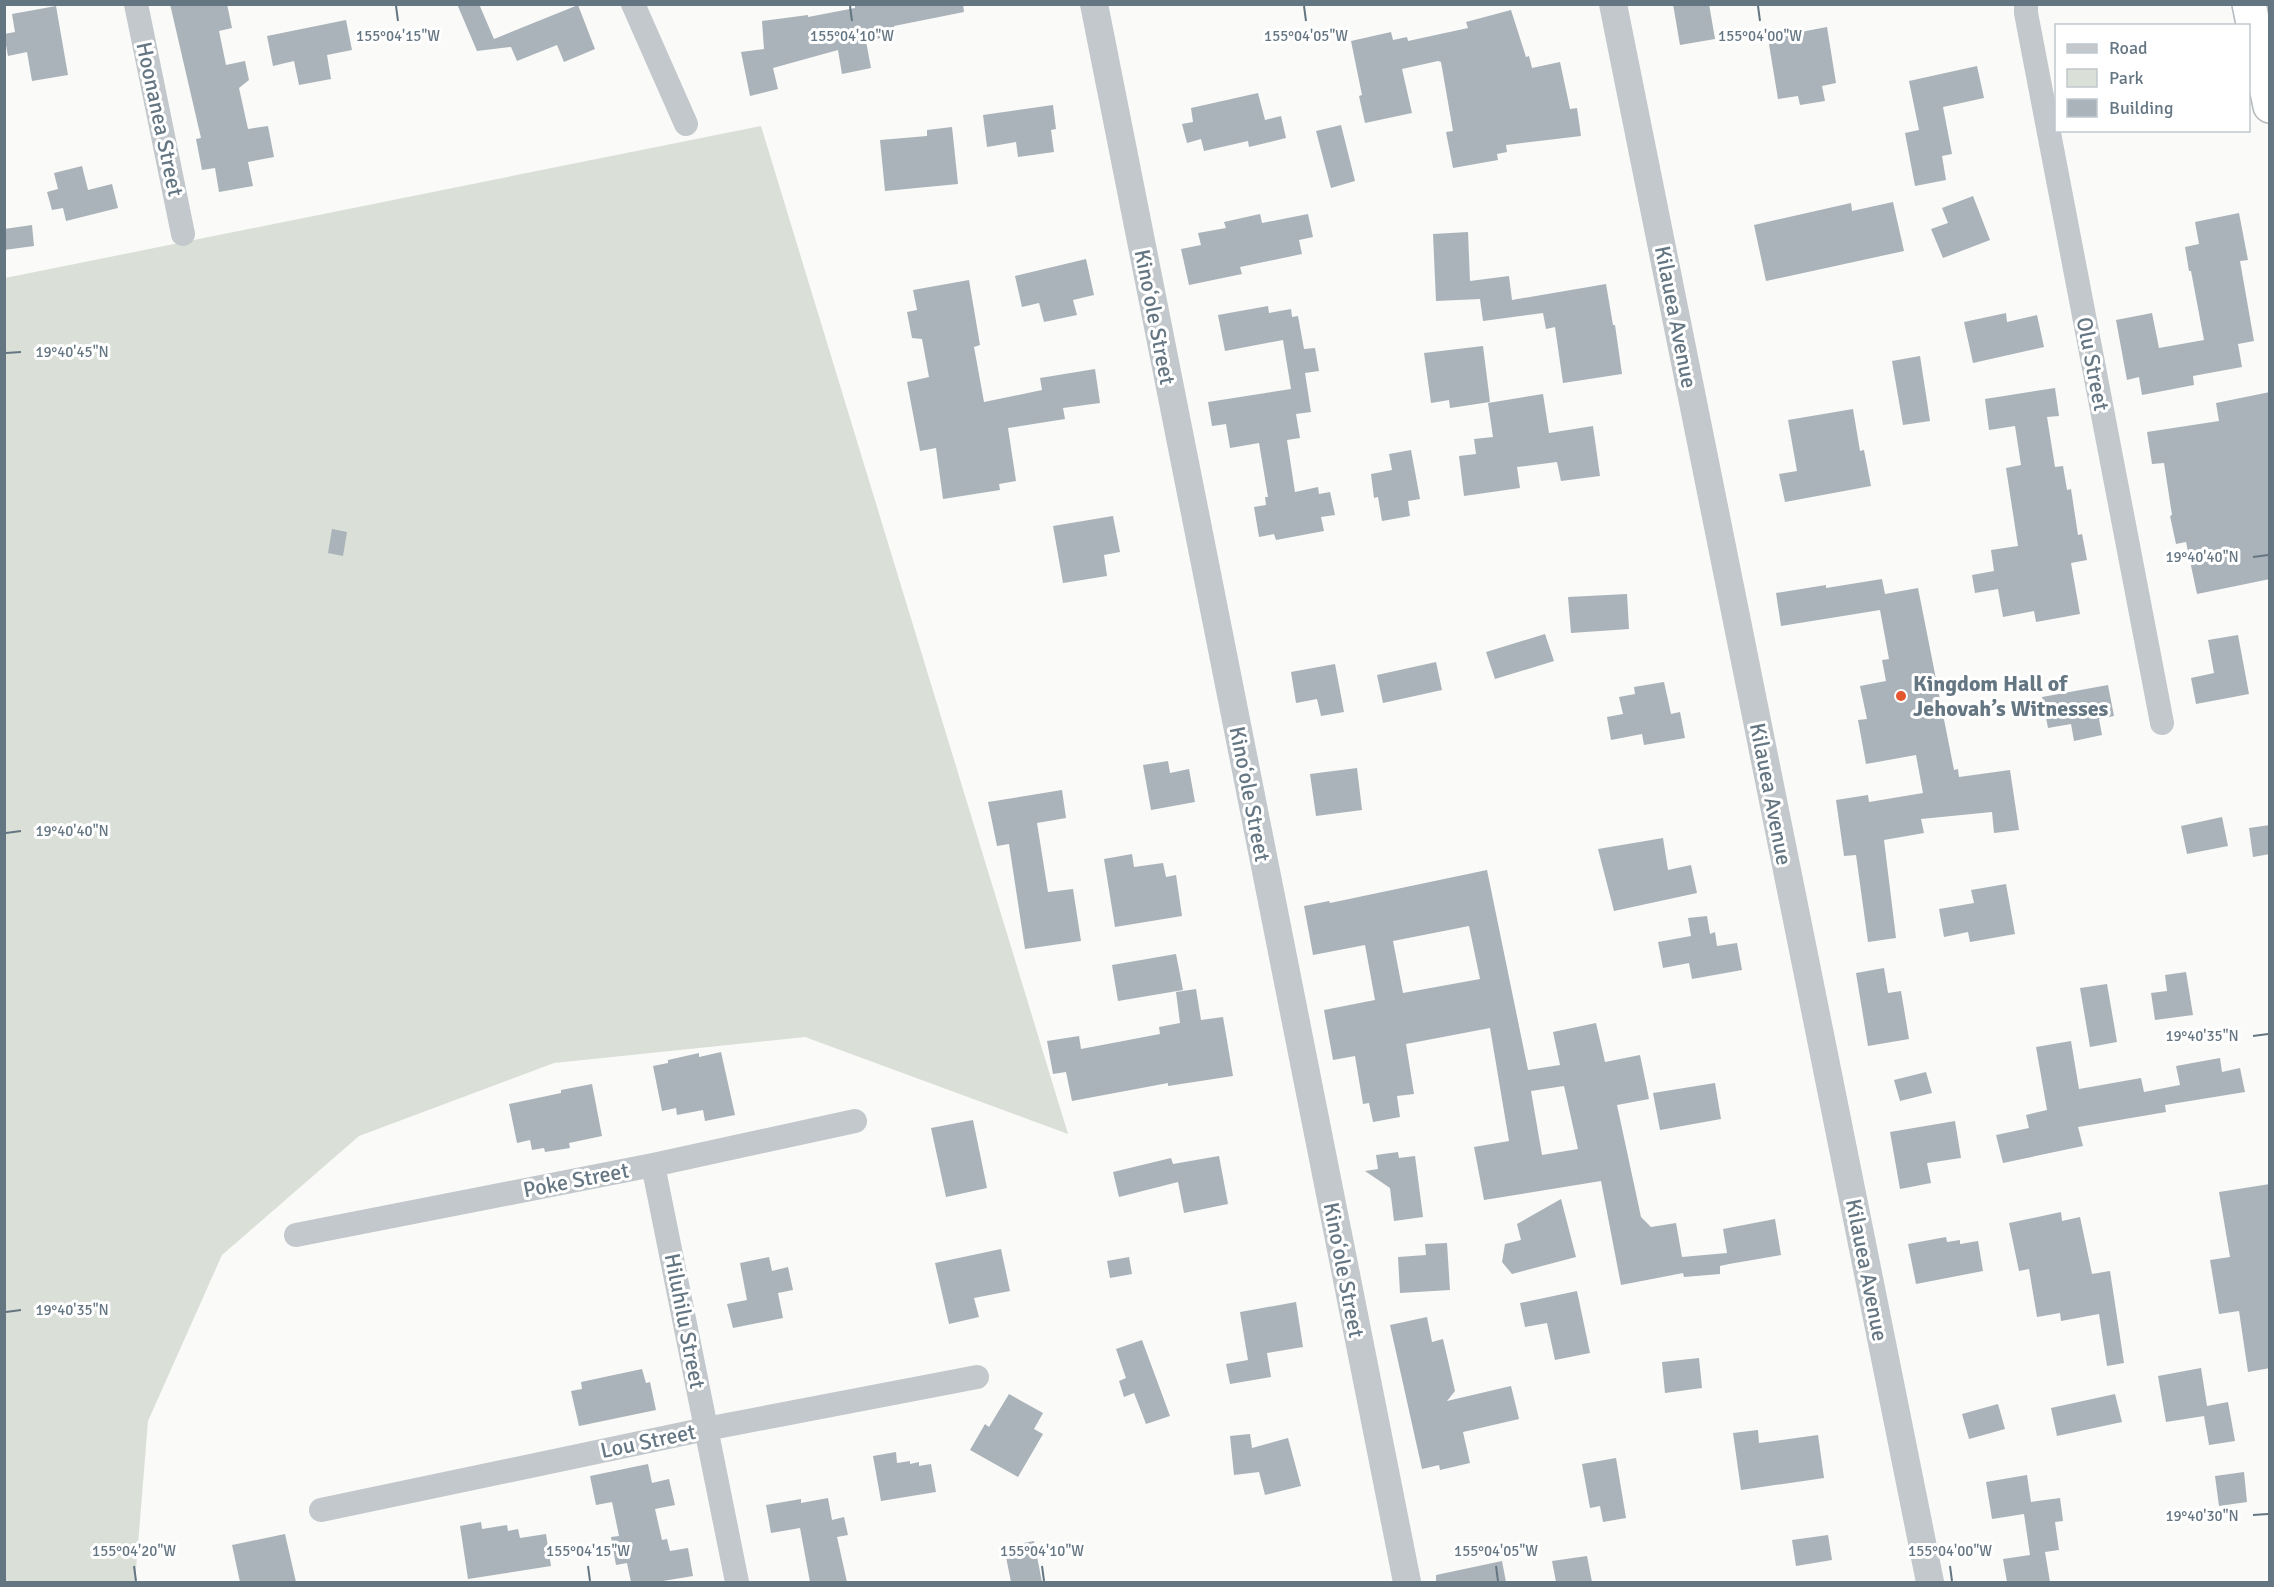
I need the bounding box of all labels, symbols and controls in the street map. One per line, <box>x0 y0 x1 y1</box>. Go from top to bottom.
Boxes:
legend <box>2055 24 2250 132</box>
text: 155°04'15"W <box>356 27 440 45</box>
text: 155°04'10"W <box>810 27 894 45</box>
text: 155°04'05"W <box>1264 27 1348 45</box>
text: 155°04'00"W <box>1718 27 1802 45</box>
text: Road <box>2109 37 2148 59</box>
street label: Hoonanea Street <box>130 39 190 199</box>
text: Park <box>2109 67 2144 89</box>
text: Building <box>2109 97 2173 119</box>
street label: Kilauea Avenue <box>1649 243 1703 391</box>
street label: Kinoʻole Street <box>1129 247 1181 387</box>
street label: Olu Street <box>2071 315 2115 413</box>
text: 19°40'45"N <box>35 343 109 361</box>
text: 19°40'40"N <box>2165 548 2239 566</box>
place label: Kingdom Hall of Jehovah’s Witnesses <box>1913 670 2109 722</box>
marker: Kingdom Hall of Jehovah’s Witnesses <box>1894 689 1908 703</box>
street label: Kilauea Avenue <box>1744 720 1798 868</box>
street label: Kinoʻole Street <box>1224 724 1276 864</box>
text: 19°40'40"N <box>35 822 109 840</box>
text: 19°40'35"N <box>2165 1027 2239 1045</box>
street label: Poke Street <box>521 1156 631 1203</box>
street label: Kilauea Avenue <box>1840 1196 1894 1344</box>
street label: Kinoʻole Street <box>1318 1200 1370 1340</box>
street label: Hiluhilu Street <box>659 1251 711 1391</box>
text: 19°40'35"N <box>35 1301 109 1319</box>
street label: Lou Street <box>598 1418 698 1464</box>
text: 19°40'30"N <box>2165 1507 2239 1525</box>
text: 155°04'20"W <box>92 1542 176 1560</box>
text: 155°04'15"W <box>546 1542 630 1560</box>
text: 155°04'10"W <box>1000 1542 1084 1560</box>
text: 155°04'05"W <box>1454 1542 1538 1560</box>
text: 155°04'00"W <box>1908 1542 1992 1560</box>

